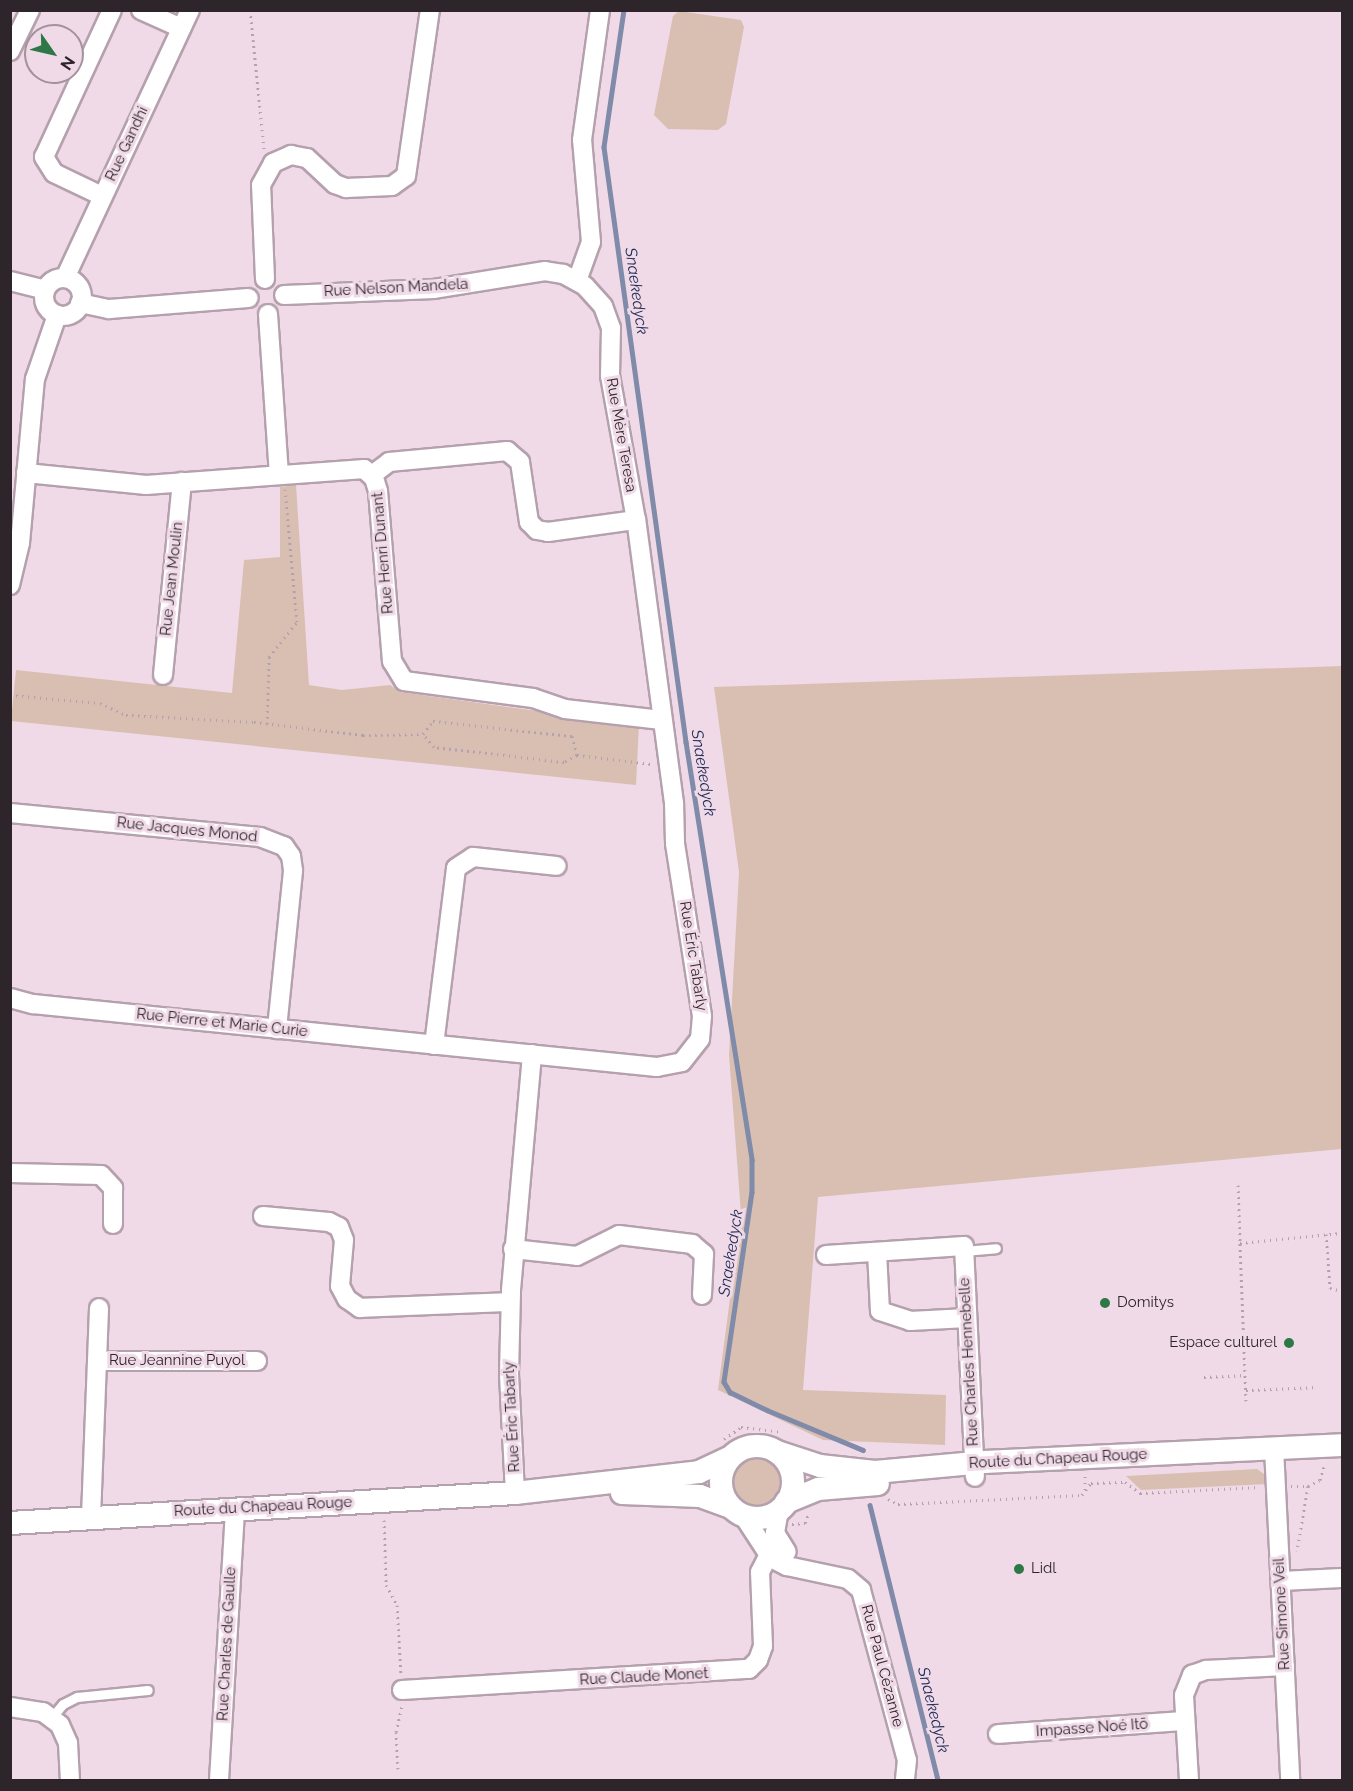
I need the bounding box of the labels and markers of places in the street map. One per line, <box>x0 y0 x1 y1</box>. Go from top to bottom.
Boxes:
place label: Domitys <box>1117 1294 1174 1312</box>
marker: Domitys <box>1098 1296 1112 1310</box>
place label: Espace culturel <box>1169 1334 1277 1352</box>
marker: Espace culturel <box>1282 1336 1296 1350</box>
place label: Lidl <box>1031 1560 1056 1578</box>
marker: Lidl <box>1012 1562 1026 1576</box>

